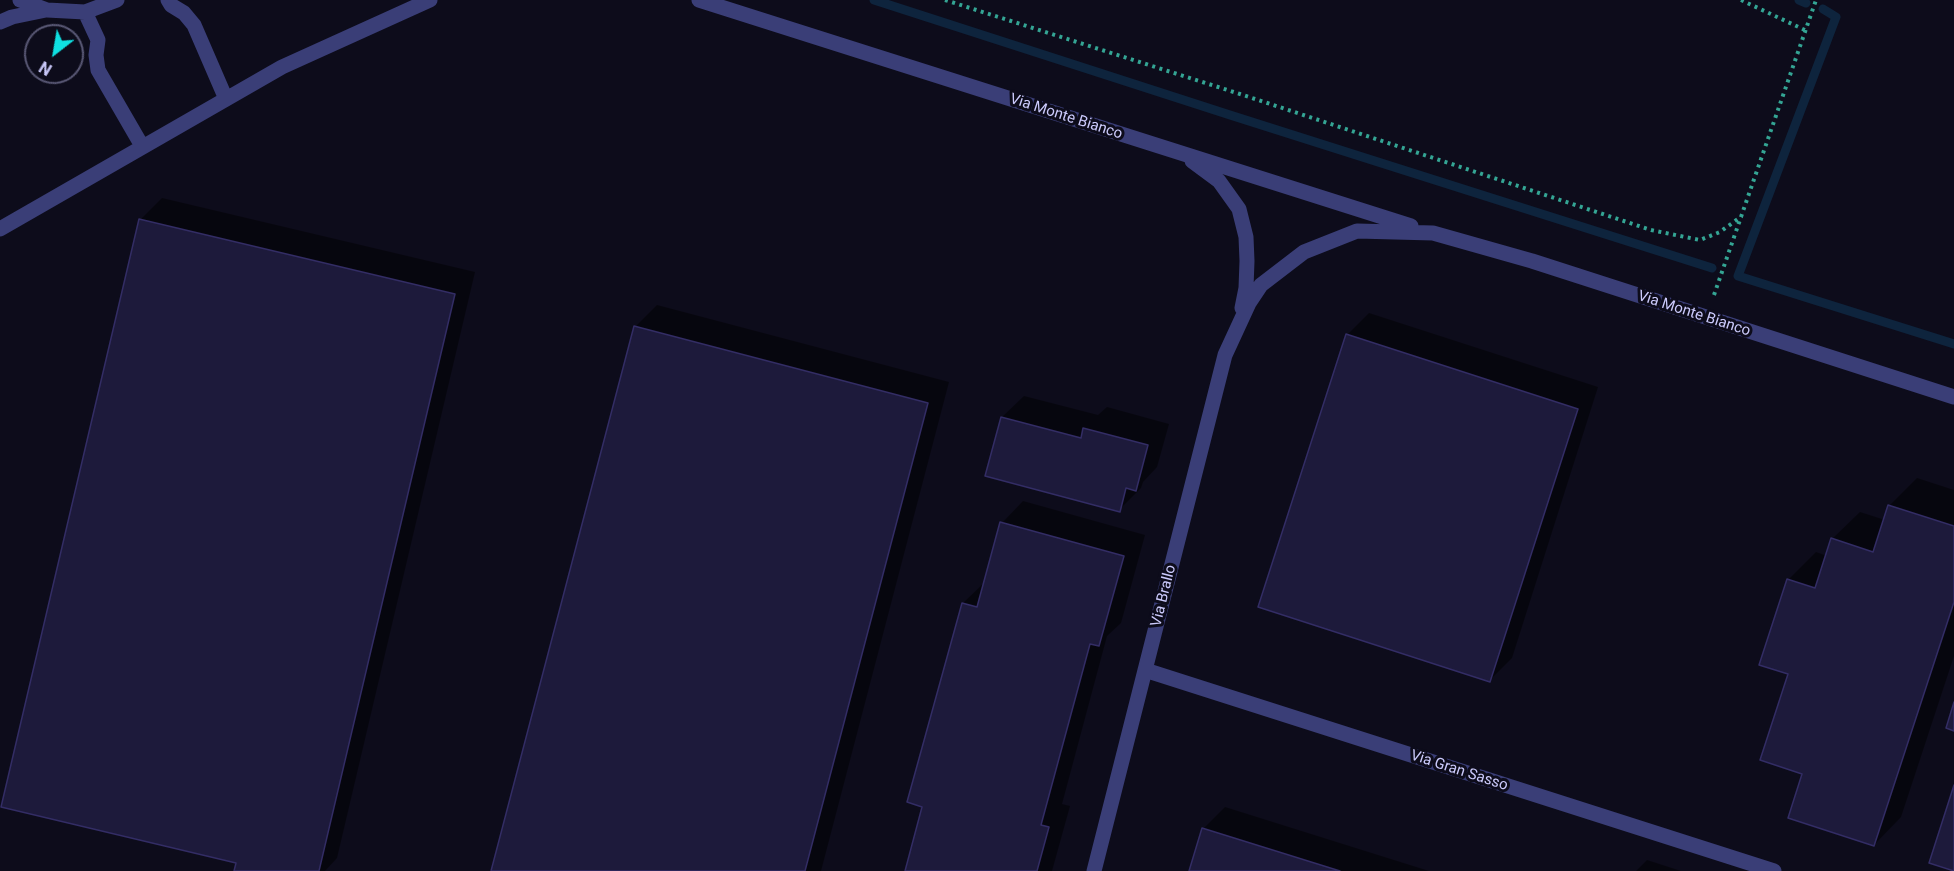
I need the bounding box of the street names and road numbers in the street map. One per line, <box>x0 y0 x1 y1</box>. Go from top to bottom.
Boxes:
street label: Via Monte Bianco <box>1007 90 1125 144</box>
street label: Via Monte Bianco <box>1635 287 1753 341</box>
street label: Via Brallo <box>1148 563 1180 629</box>
street label: Via Gran Sasso <box>1408 747 1510 795</box>

